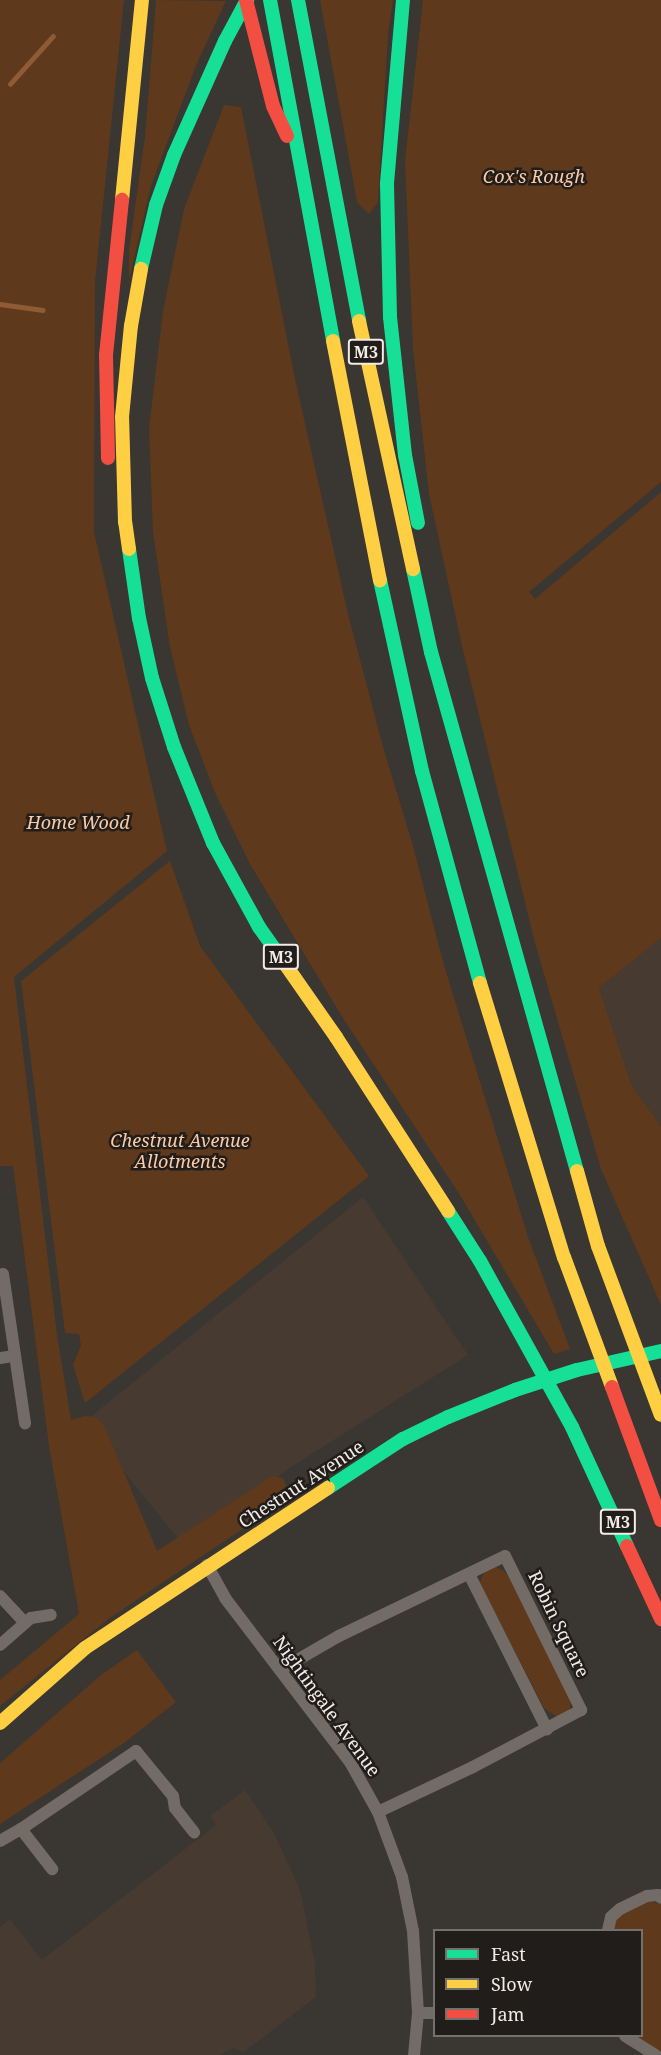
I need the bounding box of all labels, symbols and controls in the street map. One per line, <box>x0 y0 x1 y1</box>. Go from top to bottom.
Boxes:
park label: Cox's Rough <box>483 165 585 187</box>
road number: M3 <box>346 339 386 365</box>
park label: Home Wood <box>26 811 130 833</box>
road number: M3 <box>262 944 300 970</box>
park label: Chestnut Avenue Allotments <box>110 1130 250 1172</box>
street label: Chestnut Avenue <box>234 1435 368 1533</box>
road number: M3 <box>598 1509 638 1535</box>
street label: Robin Square <box>524 1567 594 1681</box>
street label: Nightingale Avenue <box>269 1632 385 1780</box>
legend <box>433 1929 643 2037</box>
text: Fast <box>491 1942 526 1966</box>
text: Slow <box>491 1972 532 1996</box>
text: Jam <box>491 2002 525 2026</box>

